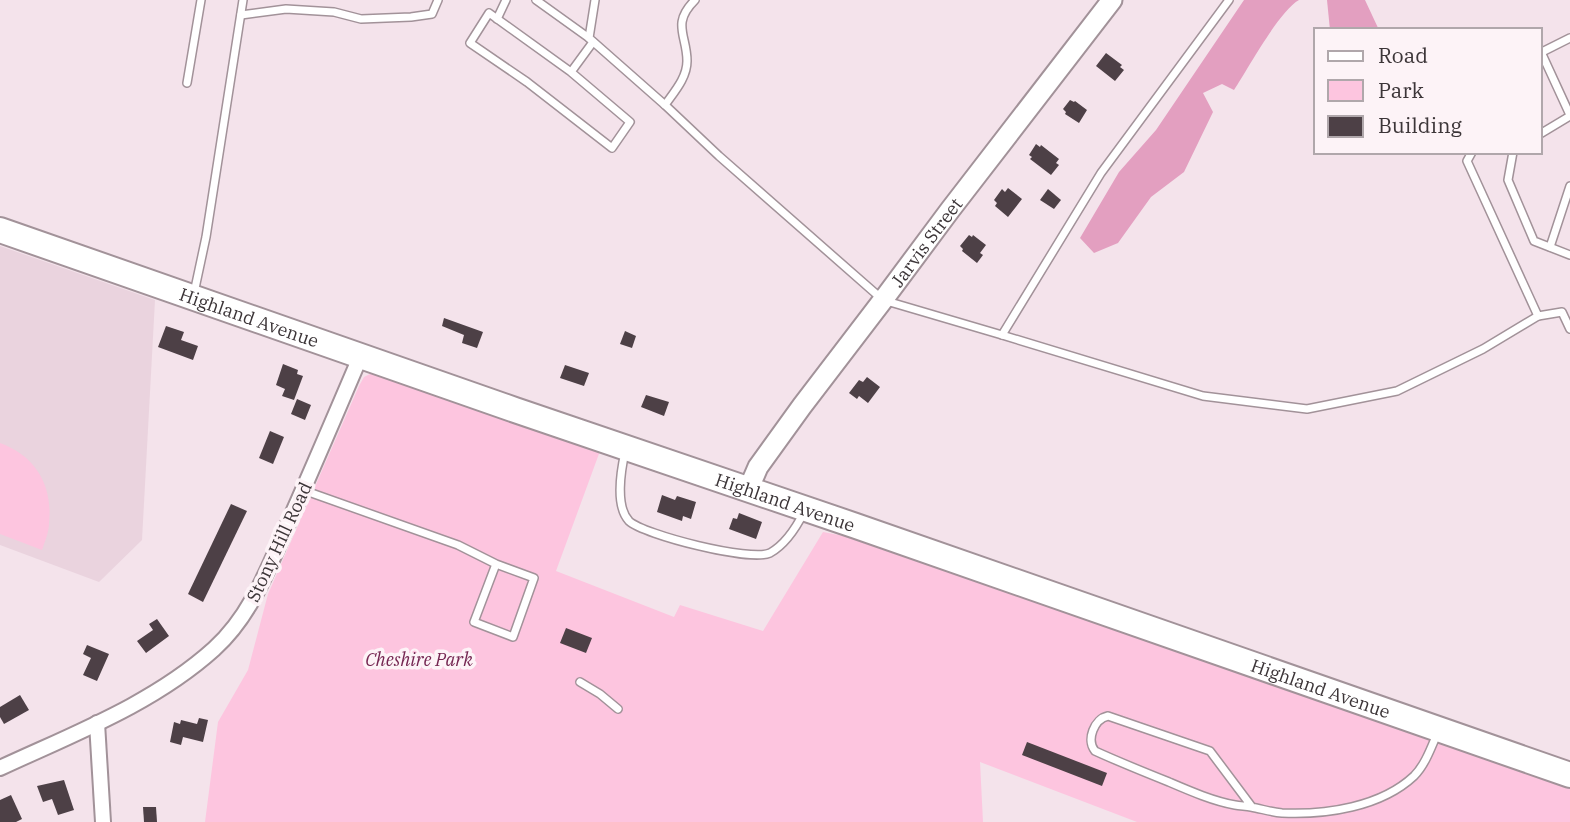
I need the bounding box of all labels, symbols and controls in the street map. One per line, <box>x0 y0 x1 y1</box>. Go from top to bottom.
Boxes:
legend <box>1314 28 1542 154</box>
text: Road <box>1378 41 1428 69</box>
text: Park <box>1378 76 1425 104</box>
text: Building <box>1378 111 1463 139</box>
street label: Jarvis Street <box>885 193 967 291</box>
street label: Highland Avenue <box>176 282 322 352</box>
street label: Highland Avenue <box>712 468 858 536</box>
street label: Stony Hill Road <box>241 478 317 606</box>
park label: Cheshire Park <box>365 648 473 671</box>
street label: Highland Avenue <box>1248 653 1394 723</box>

